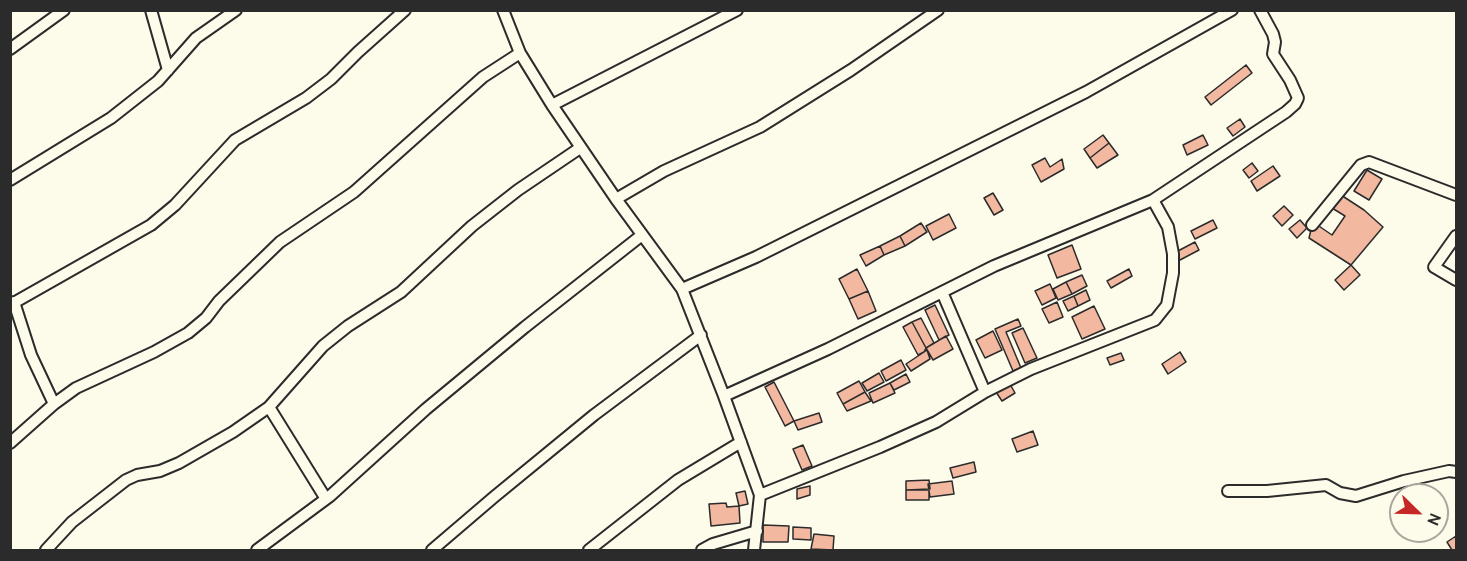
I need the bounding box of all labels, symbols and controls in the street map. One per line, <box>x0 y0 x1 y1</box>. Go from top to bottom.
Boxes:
north arrow <box>1389 483 1449 543</box>
text: N <box>1423 511 1445 528</box>

